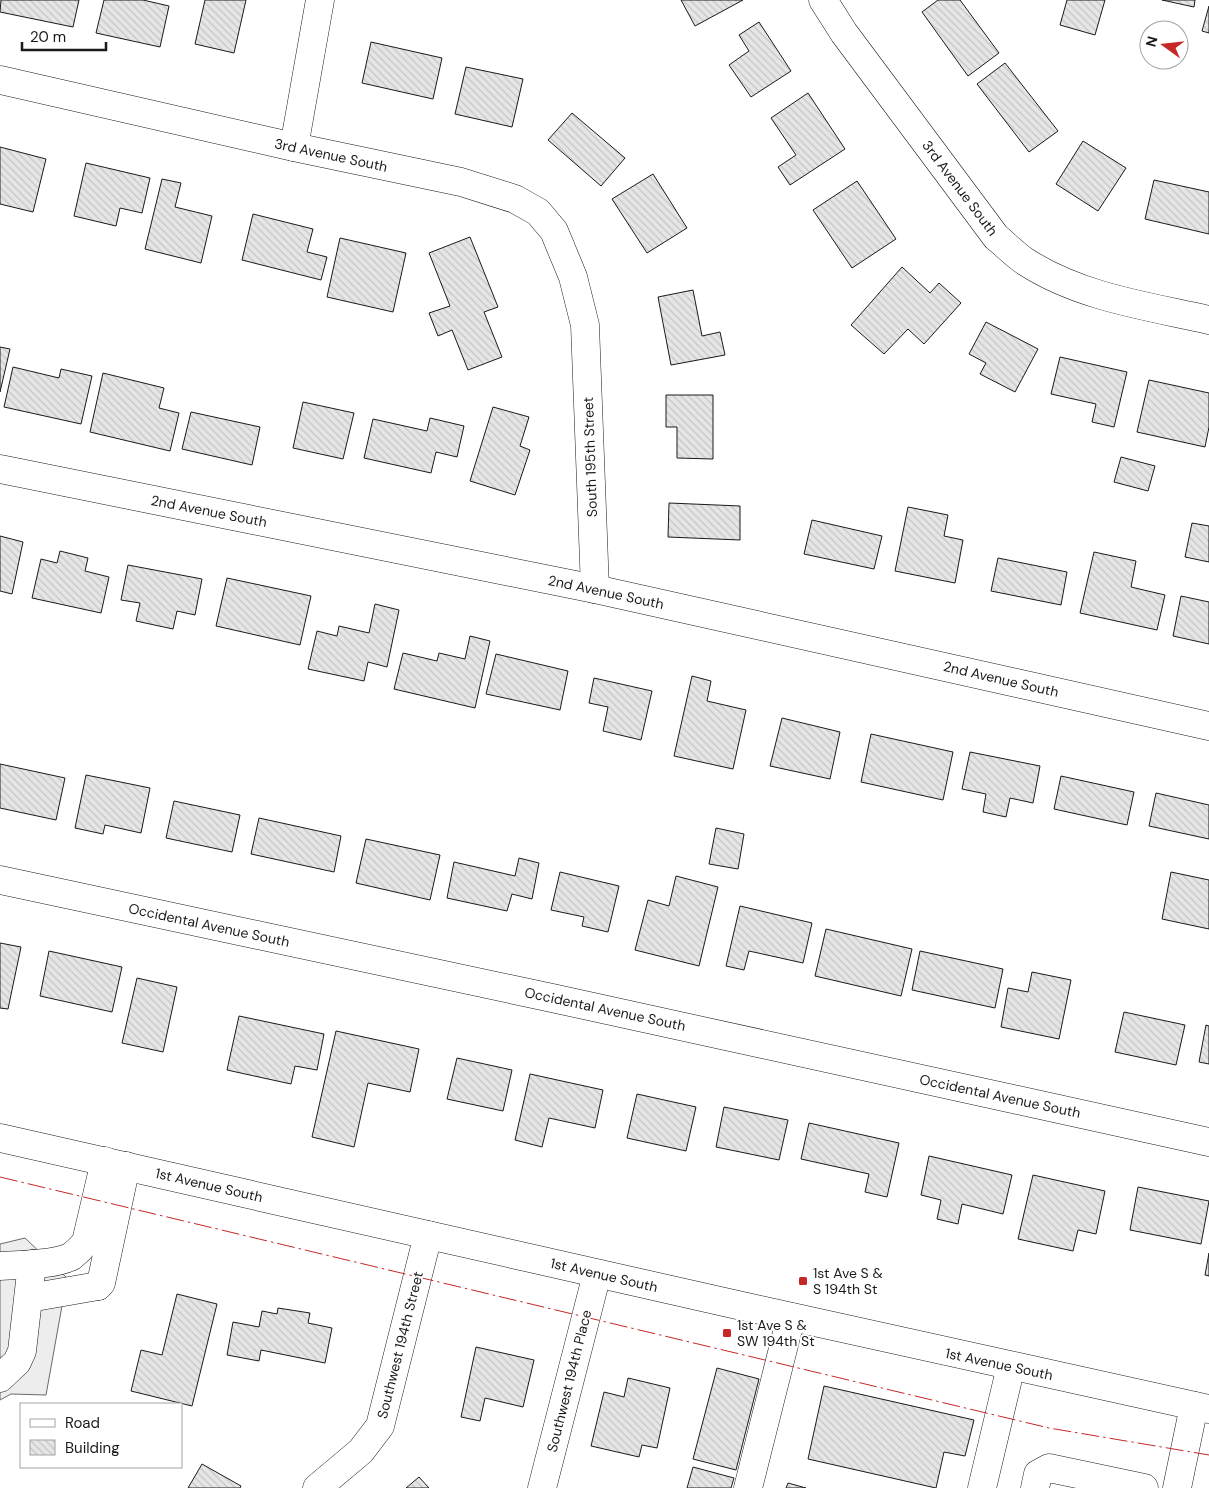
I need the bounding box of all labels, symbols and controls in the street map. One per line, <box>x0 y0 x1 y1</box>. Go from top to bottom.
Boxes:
scale bar <box>22 20 106 52</box>
north arrow <box>1139 20 1189 70</box>
text: 20 m <box>30 27 66 47</box>
text: N <box>1141 34 1161 49</box>
street label: 3rd Avenue South <box>273 134 389 176</box>
street label: 3rd Avenue South <box>918 137 1002 239</box>
street label: South 195th Street <box>579 397 601 517</box>
street label: 2nd Avenue South <box>149 491 269 531</box>
street label: 2nd Avenue South <box>546 571 666 613</box>
street label: 2nd Avenue South <box>942 657 1060 701</box>
street label: Occidental Avenue South <box>127 899 291 951</box>
street label: Occidental Avenue South <box>523 983 687 1035</box>
street label: Occidental Avenue South <box>918 1070 1082 1122</box>
street label: 1st Avenue South <box>154 1164 264 1206</box>
street label: 1st Avenue South <box>549 1254 659 1296</box>
place label: 1st Ave S & S 194th St <box>813 1264 883 1298</box>
street label: Southwest 194th Street <box>373 1270 427 1420</box>
marker: 1st Ave S & S 194th St <box>797 1275 809 1287</box>
street label: Southwest 194th Place <box>543 1308 595 1454</box>
place label: 1st Ave S & SW 194th St <box>737 1316 815 1350</box>
marker: 1st Ave S & SW 194th St <box>721 1327 733 1339</box>
street label: 1st Avenue South <box>944 1344 1054 1384</box>
legend <box>20 1403 182 1468</box>
text: Road <box>65 1413 100 1433</box>
text: Building <box>65 1438 120 1458</box>

